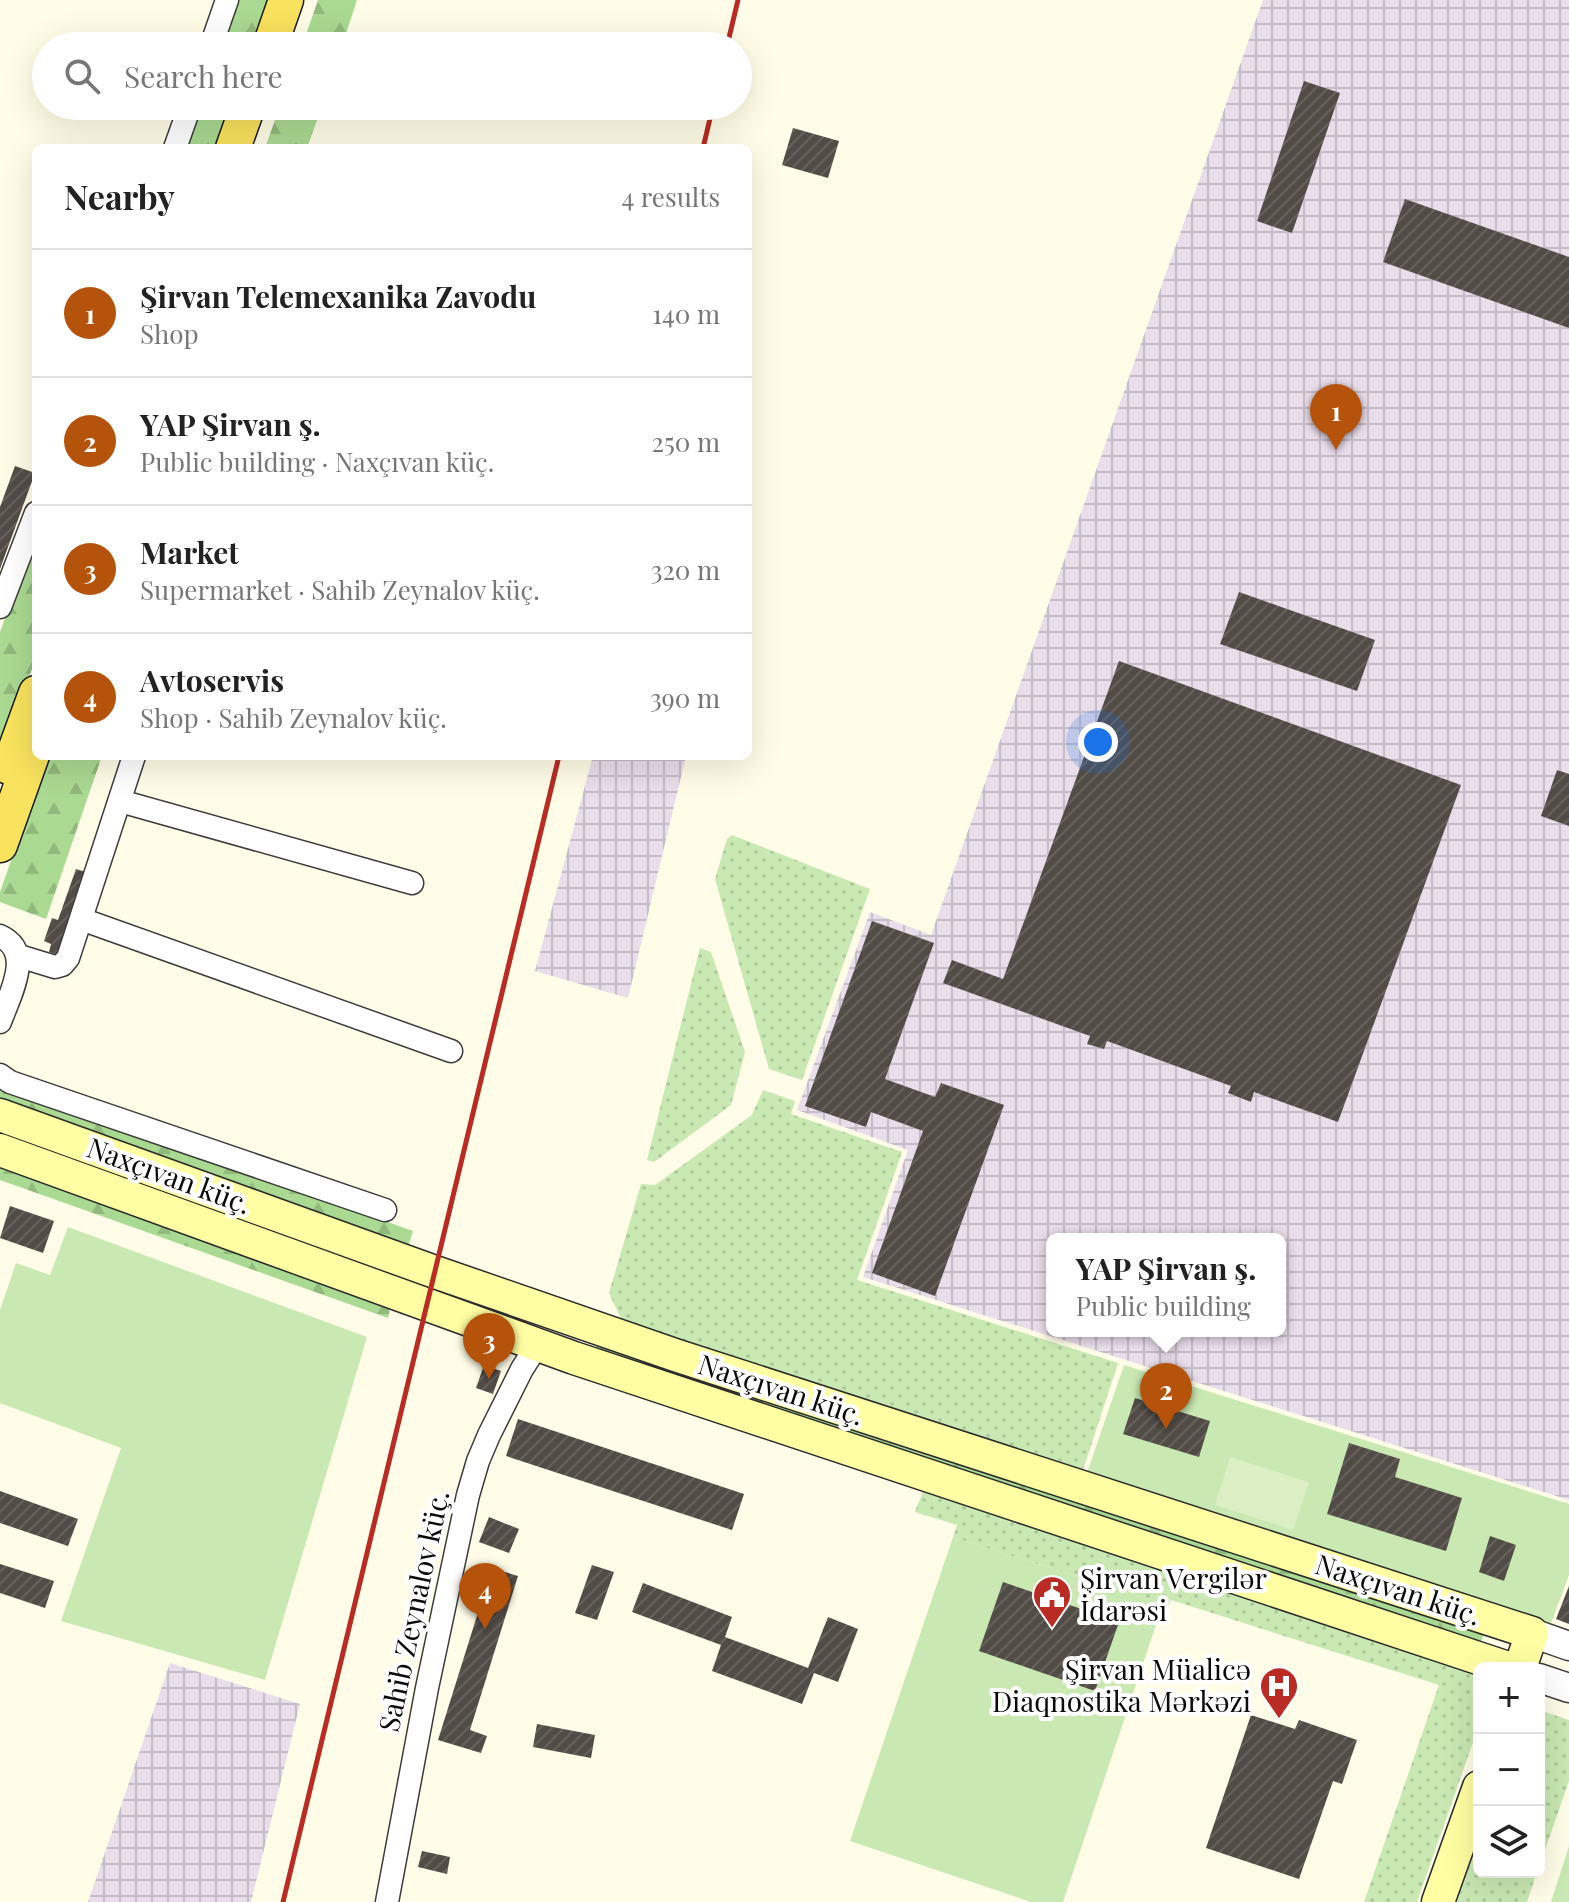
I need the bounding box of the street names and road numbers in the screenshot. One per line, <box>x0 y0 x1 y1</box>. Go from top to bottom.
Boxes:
street label: Naxçıvan küç. <box>83 1128 256 1221</box>
street label: Naxçıvan küç. <box>694 1344 869 1433</box>
street label: Sahib Zeynalov küç. <box>369 1487 456 1735</box>
street label: Naxçıvan küç. <box>1311 1544 1486 1633</box>

